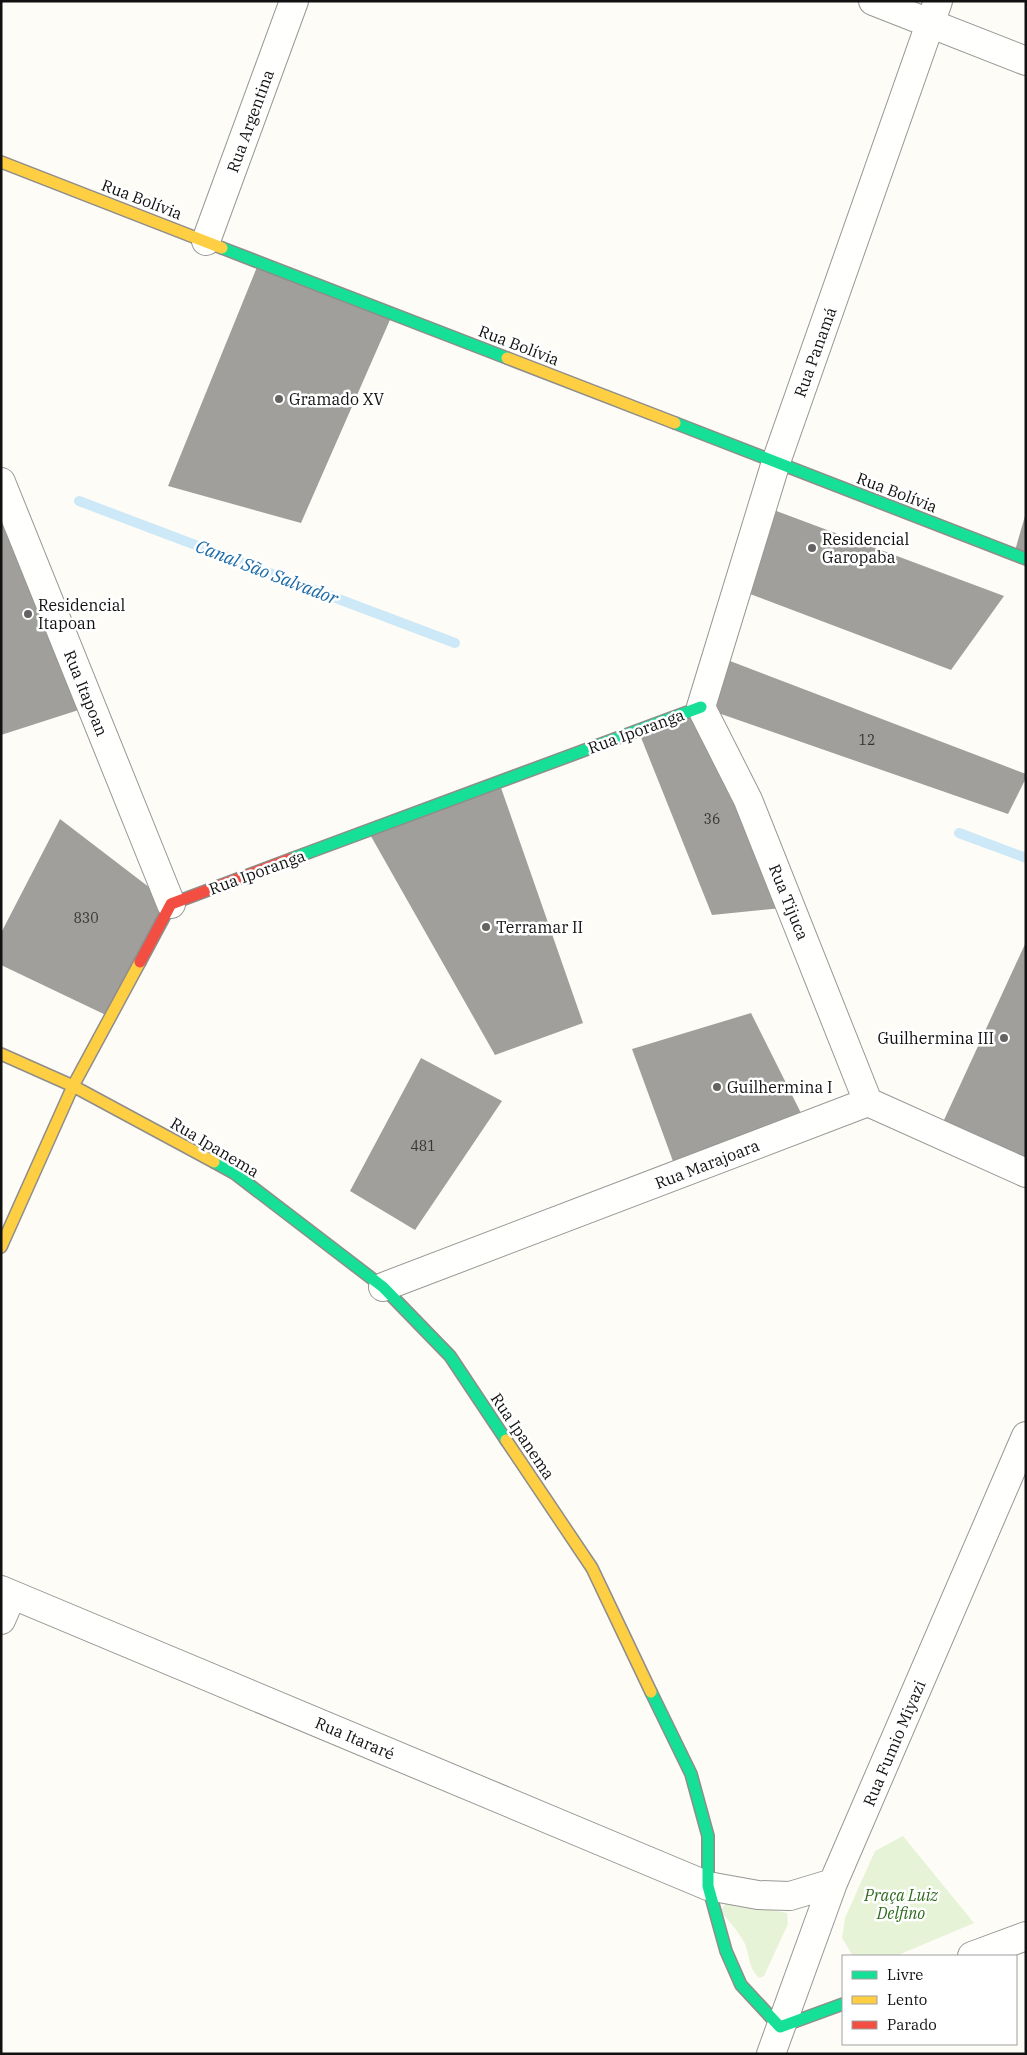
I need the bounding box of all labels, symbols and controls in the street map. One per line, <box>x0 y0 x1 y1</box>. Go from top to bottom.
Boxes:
street label: Rua Argentina <box>222 67 278 175</box>
street label: Rua Bolívia <box>99 174 185 224</box>
street label: Rua Panamá <box>789 304 841 400</box>
street label: Rua Bolívia <box>476 320 562 370</box>
place label: Gramado XV <box>289 389 385 409</box>
marker: Gramado XV <box>273 393 285 405</box>
street label: Rua Bolívia <box>854 467 940 517</box>
place label: Residencial Garopaba <box>822 529 909 567</box>
water label: Canal São Salvador <box>193 534 343 610</box>
marker: Residencial Garopaba <box>806 542 818 554</box>
place label: Residencial Itapoan <box>38 595 125 633</box>
marker: Residencial Itapoan <box>22 608 34 620</box>
street label: Rua Itapoan <box>60 647 112 739</box>
street label: Rua Iporanga <box>585 704 687 758</box>
house number: 12 <box>859 731 875 749</box>
house number: 36 <box>704 810 720 828</box>
street label: Rua Iporanga <box>206 845 308 899</box>
street label: Rua Tijuca <box>765 861 813 943</box>
house number: 830 <box>73 909 99 927</box>
place label: Terramar II <box>496 917 583 937</box>
marker: Terramar II <box>480 921 492 933</box>
place label: Guilhermina III <box>878 1028 994 1048</box>
marker: Guilhermina III <box>998 1032 1010 1044</box>
place label: Guilhermina I <box>727 1077 832 1097</box>
marker: Guilhermina I <box>711 1081 723 1093</box>
street label: Rua Ipanema <box>167 1113 263 1181</box>
street label: Rua Marajoara <box>652 1135 762 1193</box>
house number: 481 <box>410 1137 436 1155</box>
street label: Rua Ipanema <box>487 1389 559 1483</box>
street label: Rua Fumio Miyazi <box>858 1677 930 1809</box>
street label: Rua Itararé <box>312 1712 398 1764</box>
park label: Praça Luiz Delfino <box>863 1885 938 1923</box>
legend <box>842 1955 1017 2045</box>
text: Livre <box>887 1965 923 1984</box>
text: Lento <box>887 1990 927 2009</box>
text: Parado <box>887 2015 937 2034</box>

